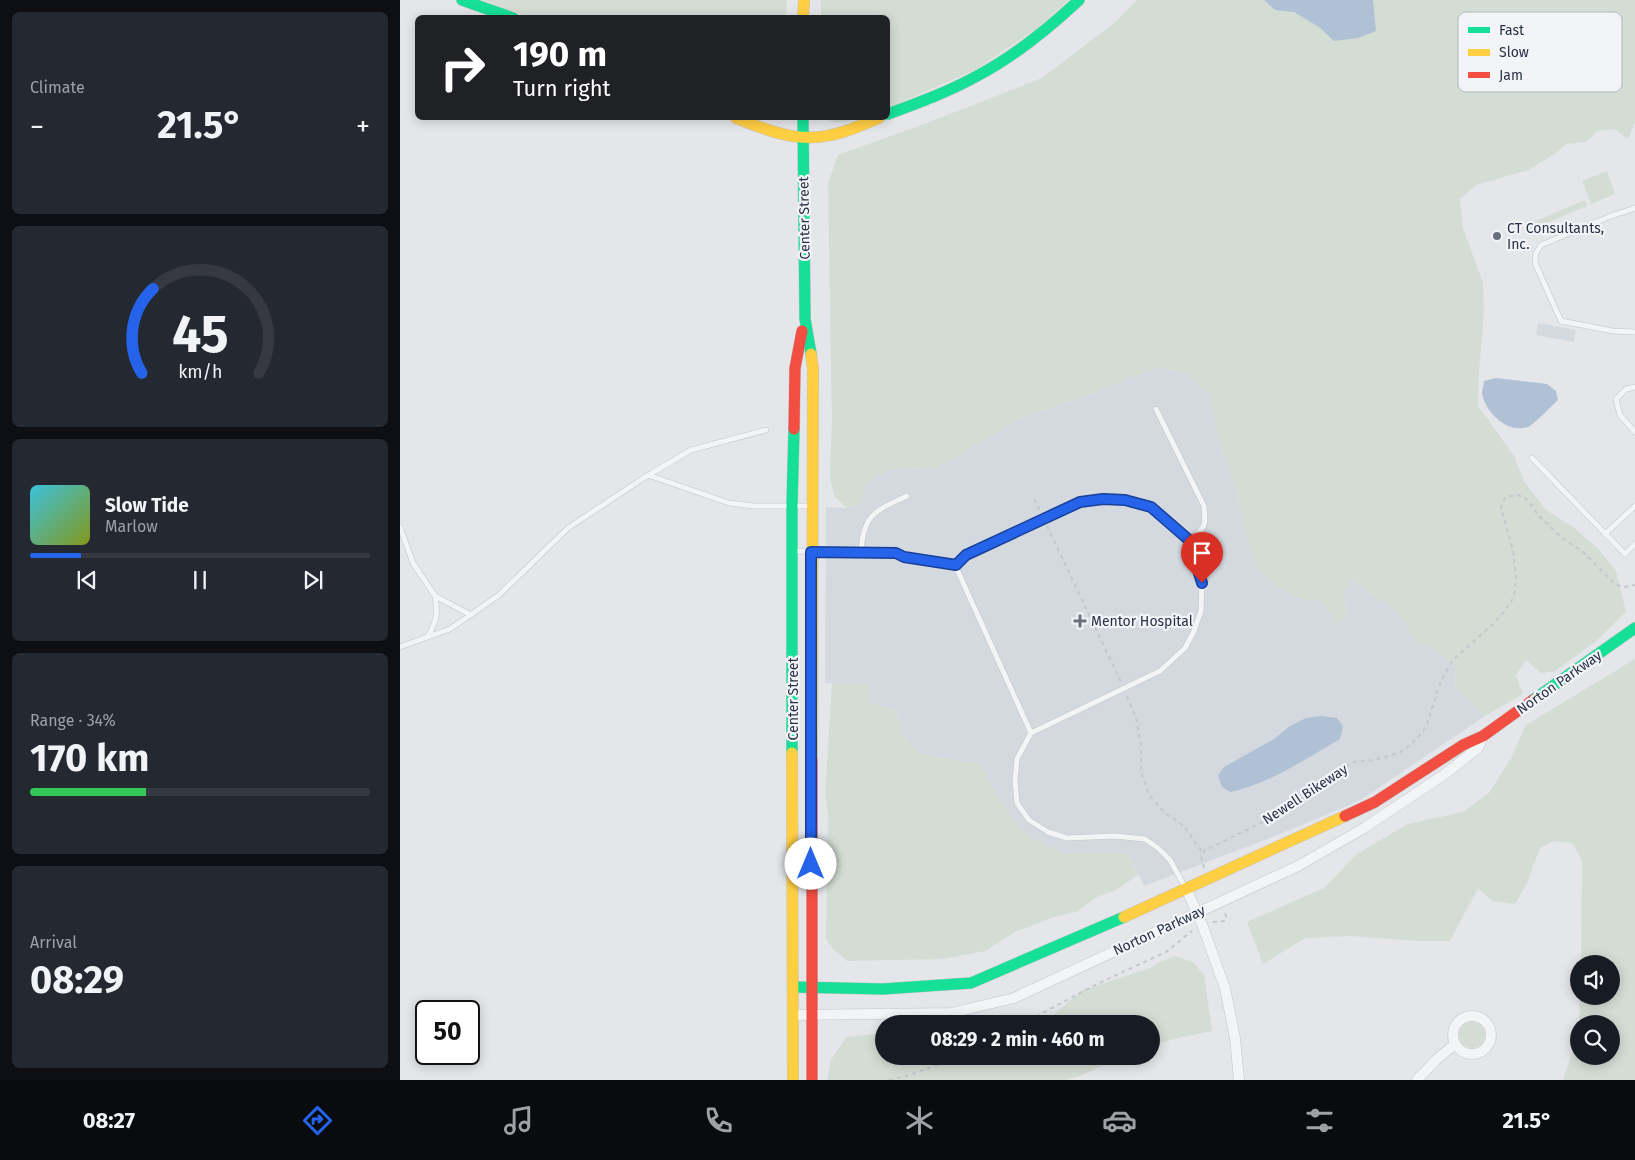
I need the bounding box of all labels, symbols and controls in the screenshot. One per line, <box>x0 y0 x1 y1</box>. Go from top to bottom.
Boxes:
legend <box>1458 12 1622 92</box>
text: Fast <box>1499 22 1525 39</box>
text: 190 m <box>513 33 607 75</box>
icon: right <box>430 35 495 100</box>
text: Slow <box>1499 44 1529 61</box>
text: Jam <box>1499 67 1523 84</box>
text: Turn right <box>513 75 610 102</box>
text: Climate <box>30 78 85 97</box>
text: 21.5° <box>157 102 243 148</box>
text: − <box>30 110 44 143</box>
text: + <box>356 110 370 143</box>
street label: Center Street <box>795 175 814 260</box>
place label: CT Consultants, Inc. <box>1507 220 1604 253</box>
marker: CT Consultants, Inc. <box>1491 230 1503 242</box>
text: 45 <box>172 303 228 366</box>
text: km/h <box>178 361 222 383</box>
text: Slow Tide <box>105 494 189 517</box>
text: Marlow <box>105 517 158 536</box>
pin <box>1181 532 1223 583</box>
icon: arrive <box>1188 539 1216 567</box>
icon: previous <box>73 566 101 594</box>
icon: pause <box>186 566 214 594</box>
icon: next <box>299 566 327 594</box>
place label: Mentor Hospital <box>1091 613 1193 630</box>
marker: Mentor Hospital <box>1073 614 1087 628</box>
street label: Norton Parkway <box>1514 647 1605 718</box>
street label: Center Street <box>785 657 802 740</box>
text: Range · 34% <box>30 711 116 730</box>
text: 170 km <box>30 735 149 781</box>
street label: Newell Bikeway <box>1260 761 1351 828</box>
position arrow <box>784 837 836 889</box>
street label: Norton Parkway <box>1110 902 1208 959</box>
text: Arrival <box>30 933 77 952</box>
map controls <box>1570 955 1620 1065</box>
button: sound <box>1570 955 1620 1005</box>
text: 08:29 <box>30 957 124 1003</box>
speed limit sign: 50 <box>415 1000 480 1065</box>
button: search <box>1570 1015 1620 1065</box>
text: 08:29 · 2 min · 460 m <box>931 1028 1104 1051</box>
icon: directions <box>300 1103 335 1138</box>
icon: music <box>501 1103 536 1138</box>
icon: phone <box>701 1103 736 1138</box>
icon: climate <box>902 1103 937 1138</box>
icon: car <box>1102 1103 1137 1138</box>
icon: filters <box>1302 1103 1337 1138</box>
text: 08:27 <box>83 1107 135 1134</box>
text: 21.5° <box>1503 1107 1552 1134</box>

